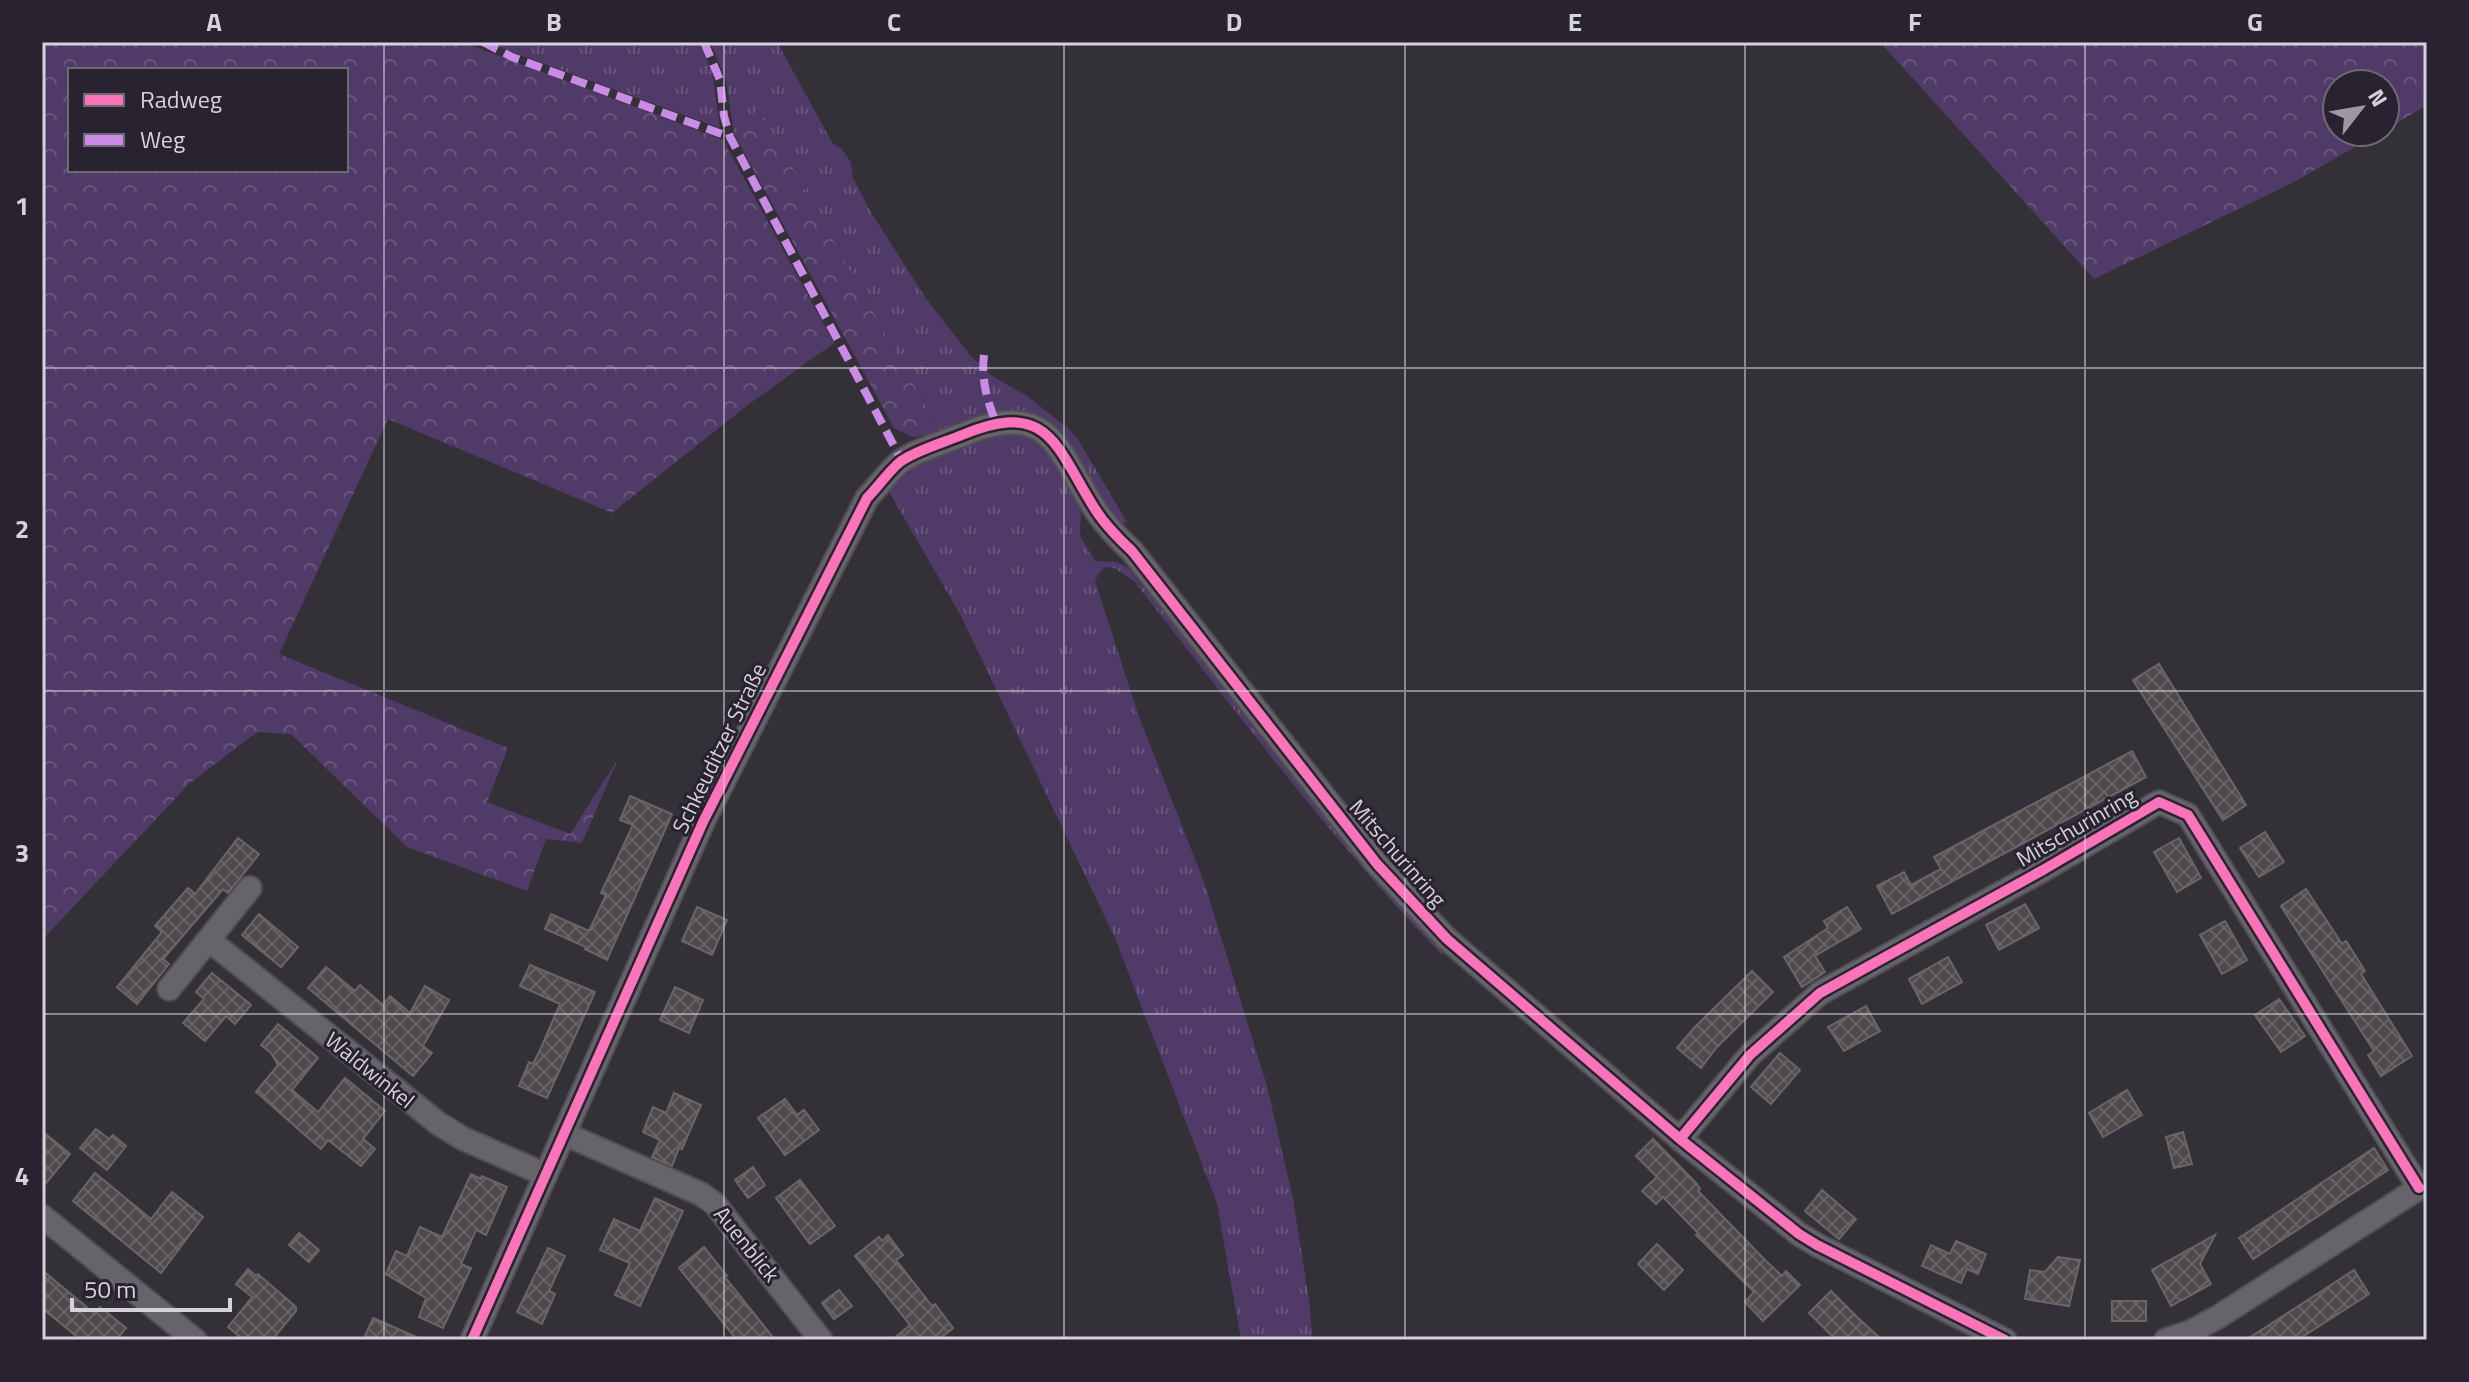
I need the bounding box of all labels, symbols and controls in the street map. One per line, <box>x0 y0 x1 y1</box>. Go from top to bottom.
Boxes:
text: A <box>206 2 222 41</box>
text: B <box>546 2 562 41</box>
text: C <box>887 2 901 41</box>
text: D <box>1226 2 1242 41</box>
text: E <box>1568 2 1582 41</box>
text: F <box>1908 2 1922 41</box>
text: G <box>2247 2 2263 41</box>
legend <box>68 68 348 172</box>
north arrow <box>2321 68 2401 148</box>
text: Radweg <box>140 81 222 117</box>
text: N <box>2360 82 2397 113</box>
text: Weg <box>140 121 185 157</box>
text: 1 <box>15 186 29 225</box>
text: 2 <box>15 509 29 548</box>
street label: Schkeuditzer Straße <box>663 657 775 839</box>
street label: Mitschurinring <box>2009 779 2143 875</box>
street label: Mitschurinring <box>1341 791 1455 915</box>
text: 3 <box>15 833 29 872</box>
street label: Waldwinkel <box>318 1023 422 1117</box>
text: 4 <box>15 1156 29 1195</box>
street label: Auenblick <box>706 1199 789 1290</box>
scale bar <box>72 1262 230 1312</box>
text: 50 m <box>84 1271 136 1307</box>

